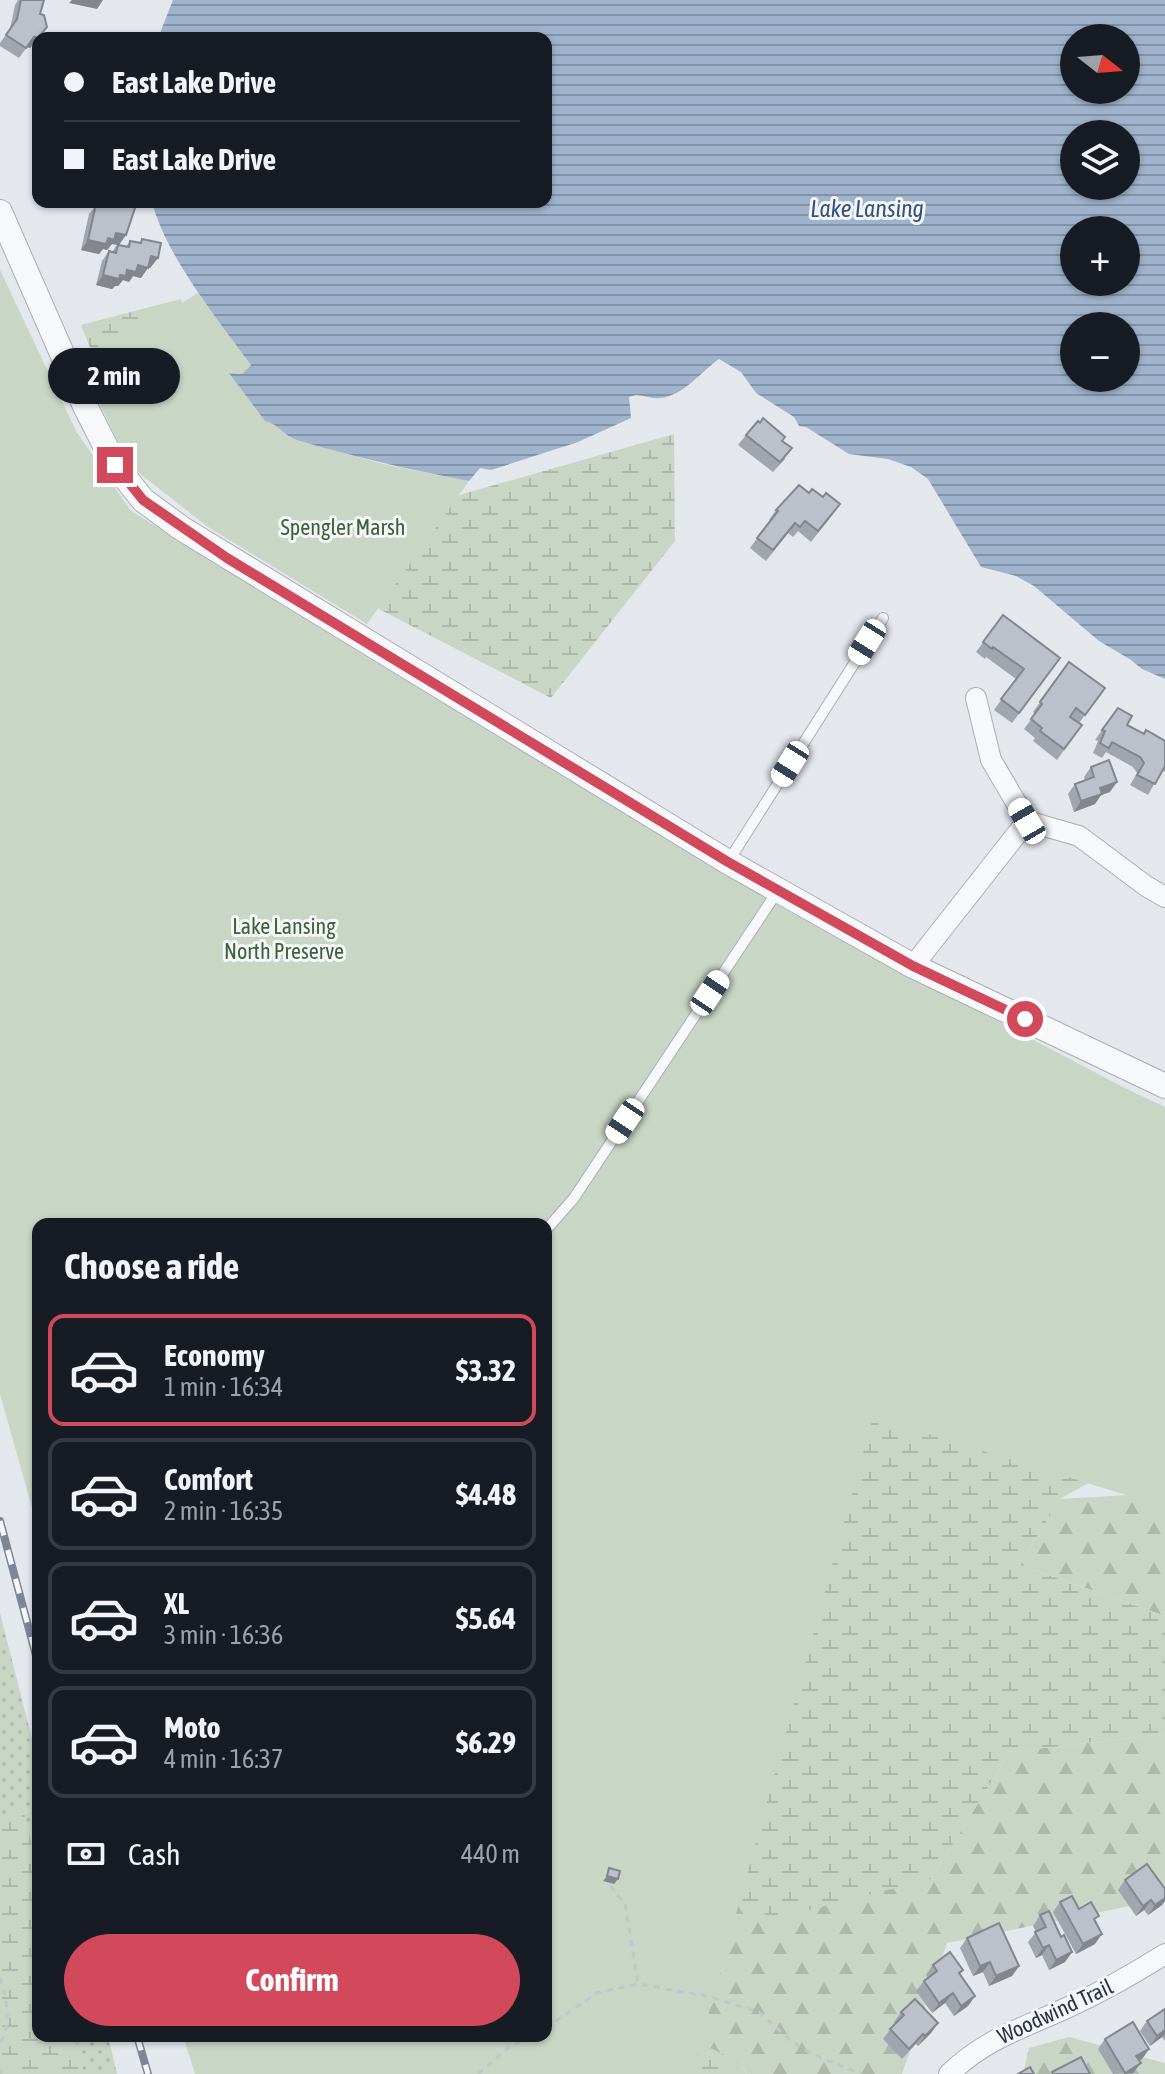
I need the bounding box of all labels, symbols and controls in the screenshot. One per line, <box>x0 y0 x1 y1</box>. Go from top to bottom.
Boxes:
north arrow <box>1060 24 1140 104</box>
map controls <box>1060 24 1140 392</box>
text: East Lake Drive <box>112 65 276 99</box>
button: layers <box>1060 120 1140 200</box>
text: East Lake Drive <box>112 142 276 176</box>
water label: Lake Lansing <box>810 195 924 222</box>
button: + <box>1060 216 1140 296</box>
button: − <box>1060 312 1140 392</box>
callout: 2 min <box>49 349 181 405</box>
text: 2 min <box>87 361 141 391</box>
route end <box>97 447 133 483</box>
park label: Spengler Marsh <box>281 514 405 540</box>
car <box>844 615 890 669</box>
car <box>767 737 813 791</box>
car <box>1005 794 1049 848</box>
park label: Lake Lansing North Preserve <box>224 913 344 964</box>
car <box>687 966 733 1020</box>
route start <box>1007 1001 1043 1037</box>
car <box>602 1094 648 1148</box>
text: Choose a ride <box>64 1245 239 1287</box>
icon: car <box>68 1334 140 1406</box>
text: Economy <box>164 1338 265 1372</box>
text: $3.32 <box>456 1353 516 1387</box>
text: 1 min · 16:34 <box>164 1372 283 1402</box>
icon: car <box>68 1458 140 1530</box>
text: Comfort <box>164 1462 253 1496</box>
text: $4.48 <box>456 1477 516 1511</box>
text: 2 min · 16:35 <box>164 1496 283 1526</box>
icon: car <box>68 1582 140 1654</box>
text: XL <box>164 1586 189 1620</box>
text: $5.64 <box>456 1601 516 1635</box>
text: 3 min · 16:36 <box>164 1620 283 1650</box>
icon: car <box>68 1706 140 1778</box>
text: Moto <box>164 1710 221 1744</box>
text: $6.29 <box>456 1725 516 1759</box>
text: 4 min · 16:37 <box>164 1744 283 1774</box>
icon: cash <box>64 1832 108 1876</box>
text: Cash <box>128 1837 181 1871</box>
text: 440 m <box>461 1839 520 1869</box>
button: Confirm <box>64 1934 520 2026</box>
street label: Woodwind Trail <box>993 1973 1117 2049</box>

